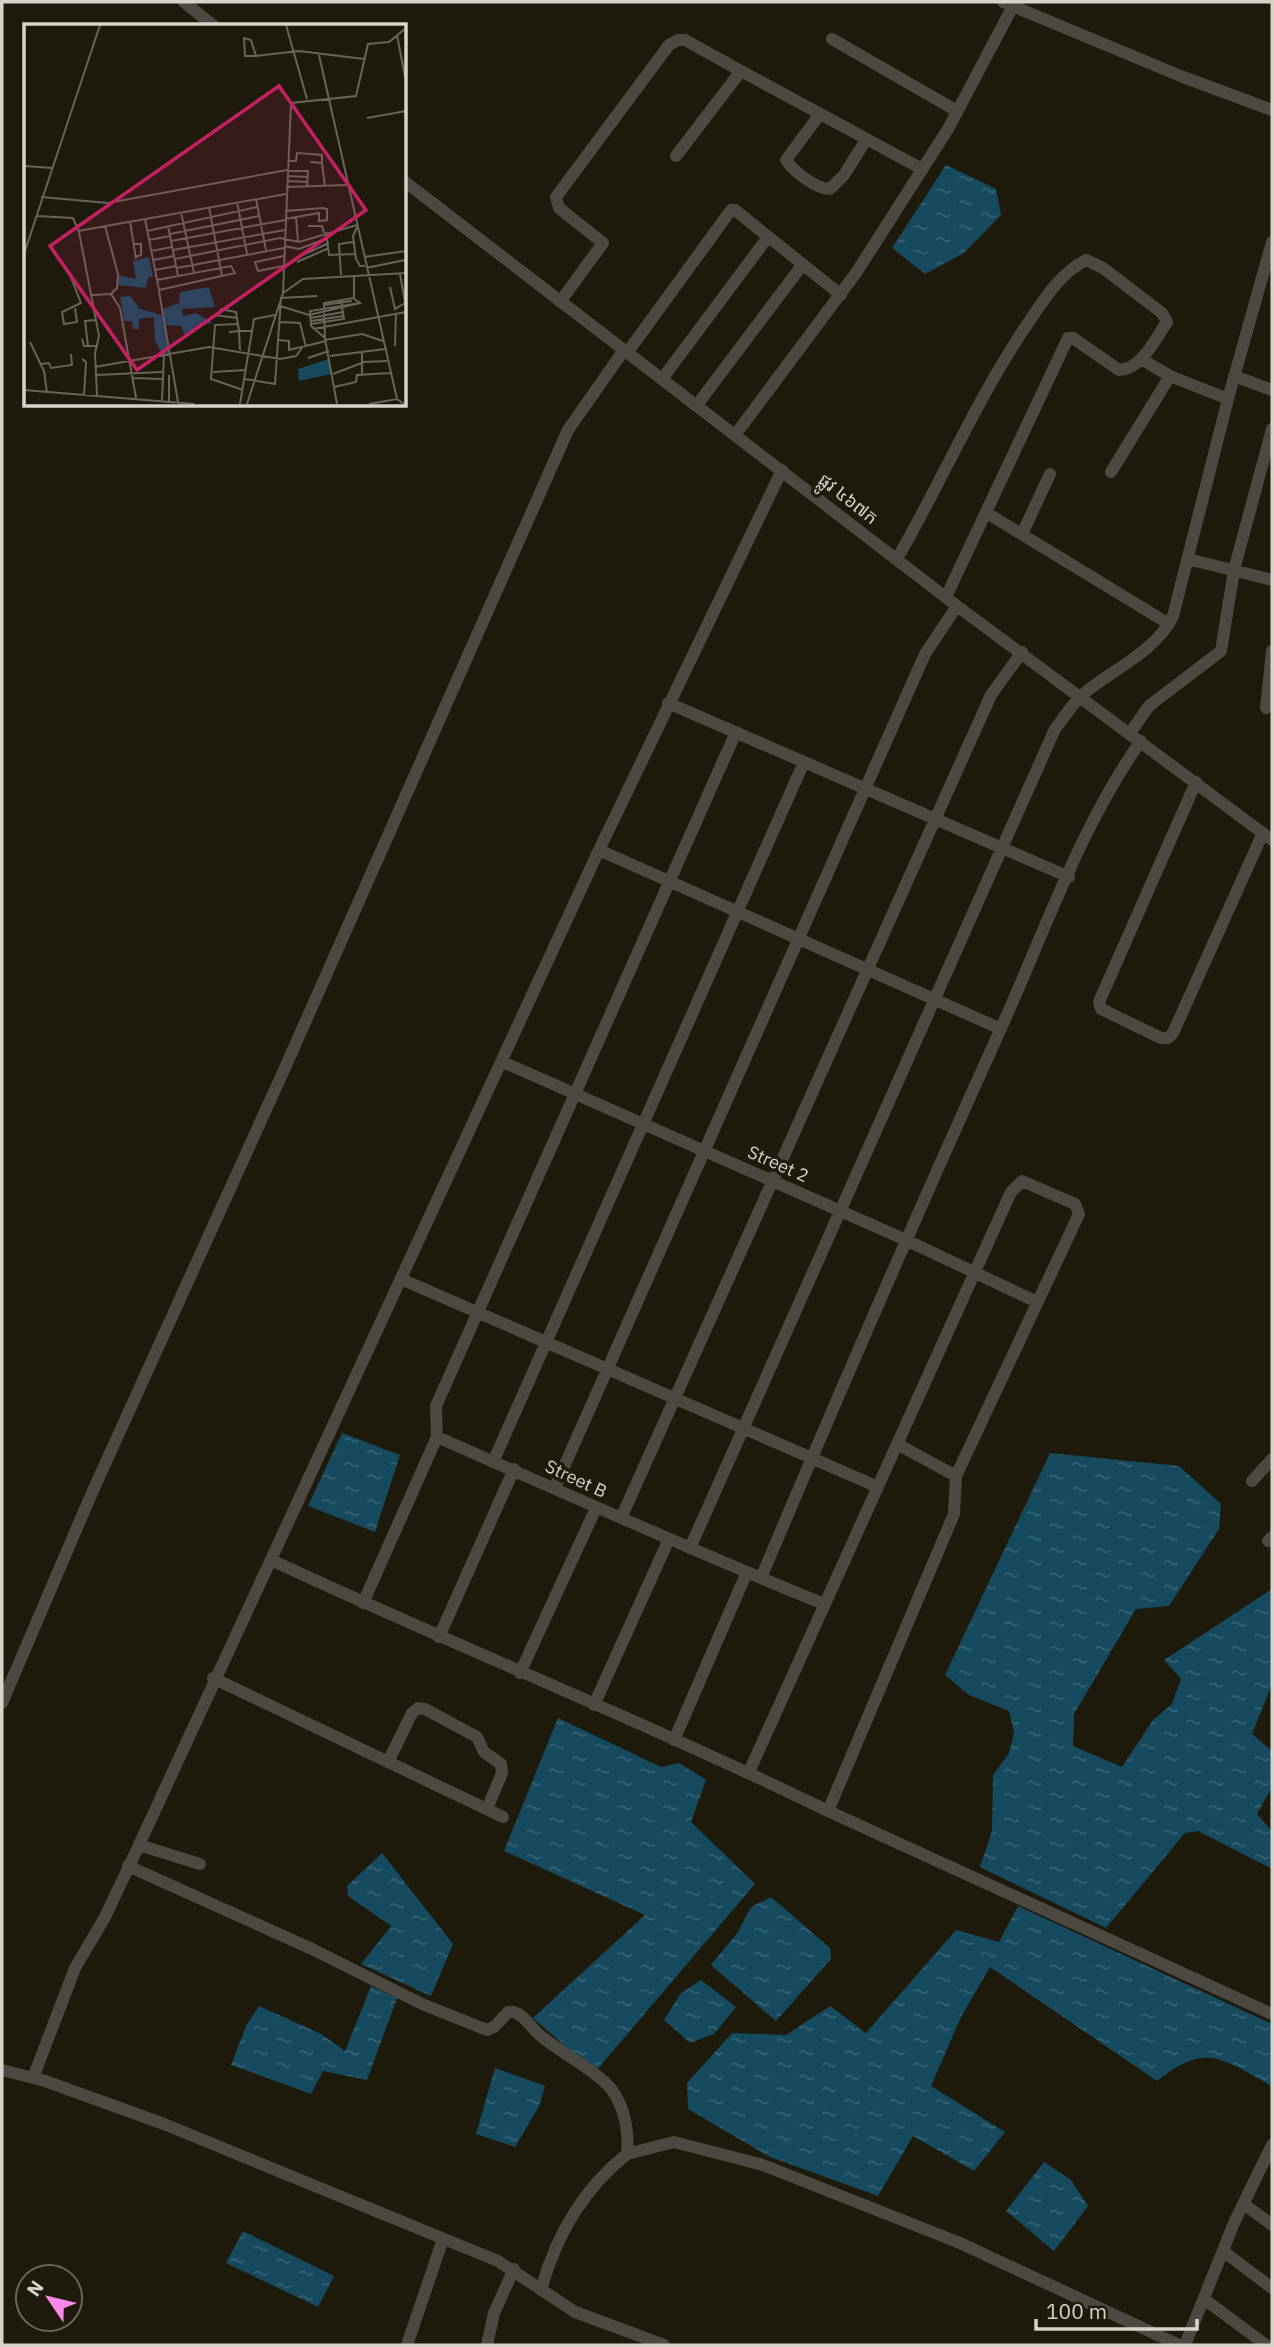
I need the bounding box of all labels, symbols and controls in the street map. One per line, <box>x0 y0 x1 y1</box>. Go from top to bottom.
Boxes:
inset map <box>24 24 406 406</box>
street label: ផ្លូវ ៤៦៧ក <box>810 468 883 533</box>
street label: Street 2 <box>744 1140 812 1187</box>
street label: Street B <box>542 1454 611 1503</box>
north arrow <box>14 2263 84 2333</box>
text: N <box>21 2276 49 2301</box>
scale bar <box>1036 2288 1197 2332</box>
text: 100 m <box>1046 2297 1107 2325</box>

